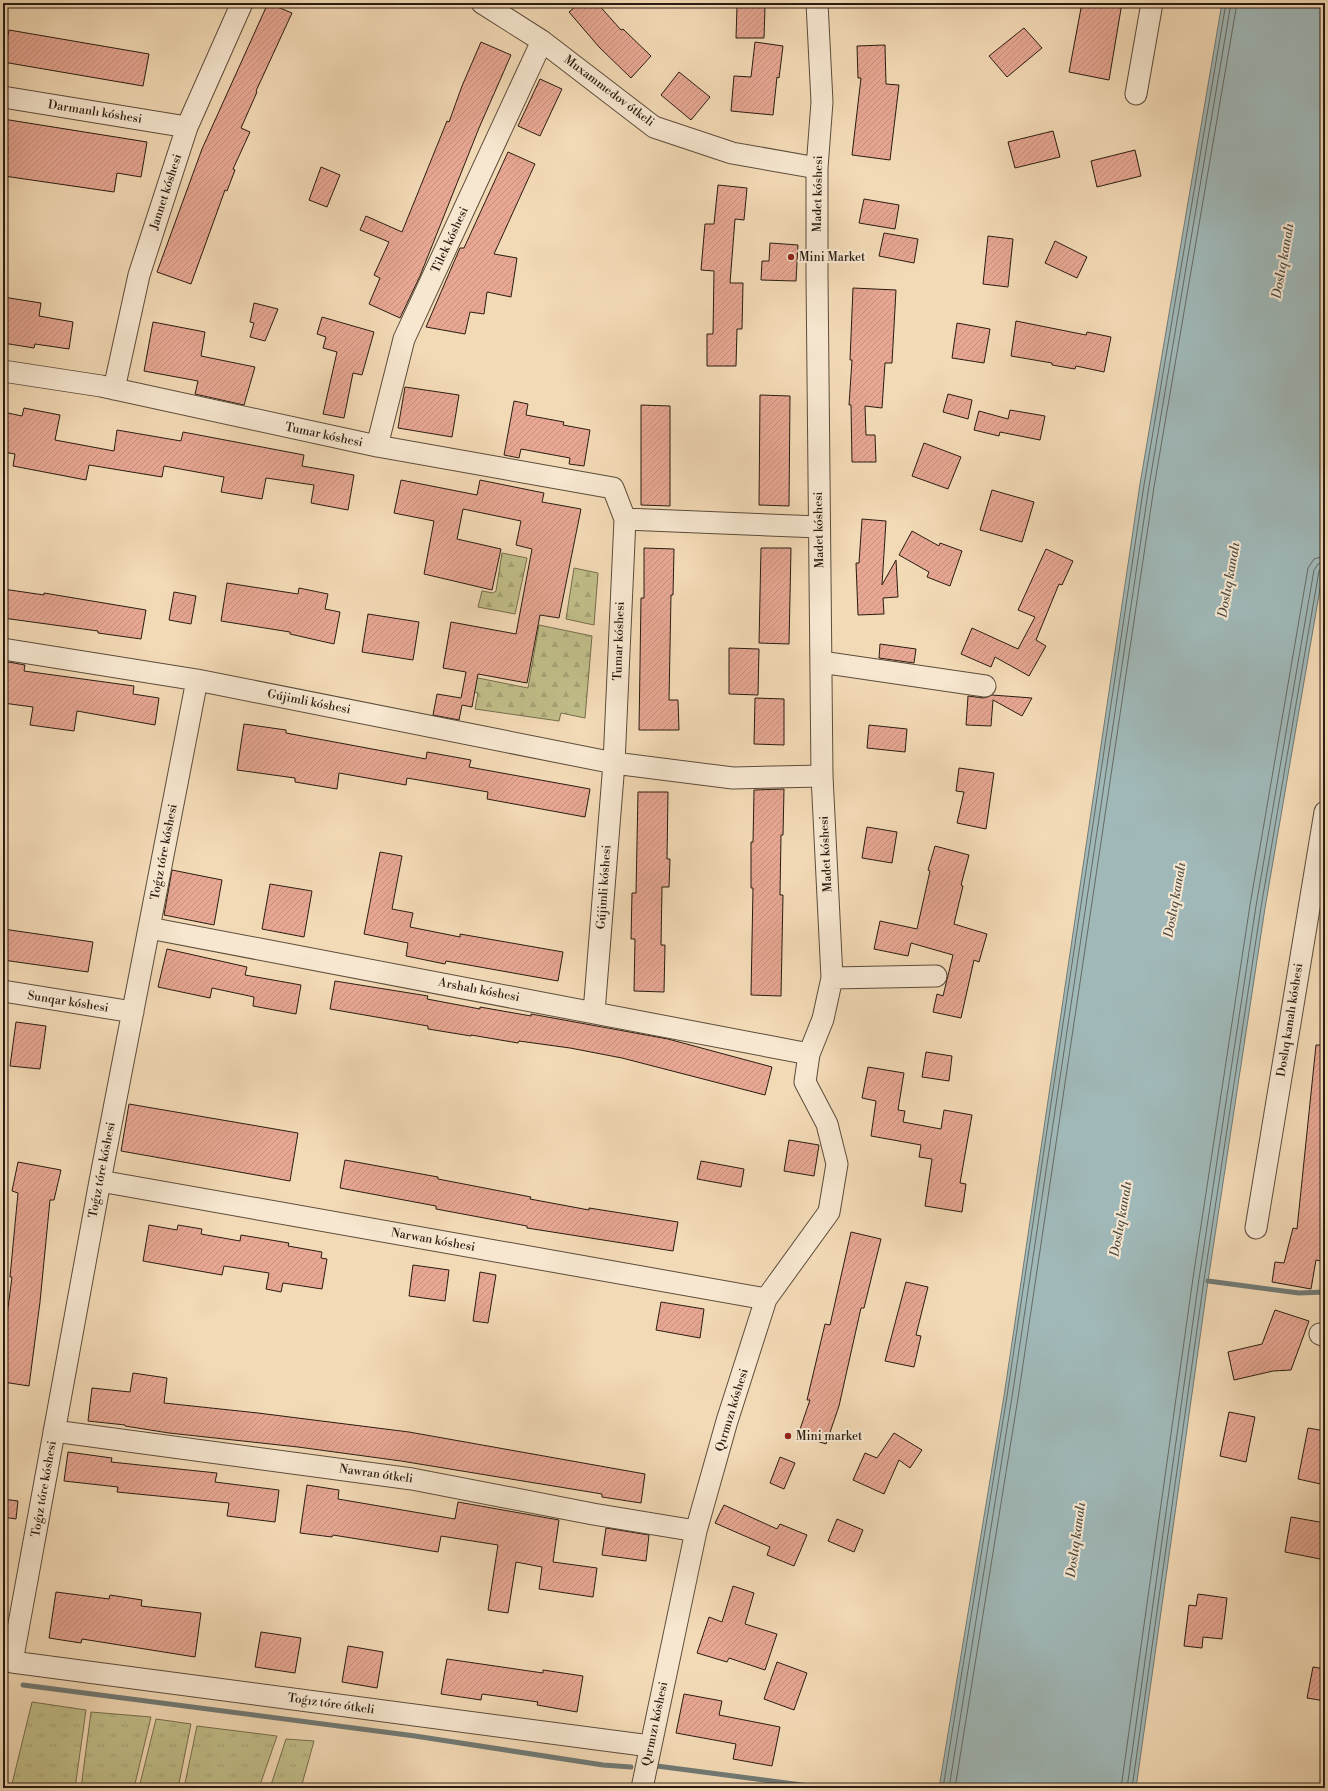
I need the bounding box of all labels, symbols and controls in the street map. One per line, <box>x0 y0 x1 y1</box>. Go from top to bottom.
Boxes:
street label: Muxammedov ótkeli <box>561 52 657 130</box>
street label: Darmanlı kóshesi <box>47 97 143 127</box>
street label: Jannet kóshesi <box>146 152 185 233</box>
street label: Madet kóshesi <box>810 155 826 233</box>
street label: Tilek kóshesi <box>428 205 472 275</box>
water label: Doslıq kanalı <box>1268 221 1298 301</box>
place label: Mini Market <box>799 250 866 265</box>
marker: Mini Market <box>786 252 796 262</box>
street label: Tumar kóshesi <box>284 419 364 451</box>
street label: Madet kóshesi <box>811 491 827 569</box>
water label: Doslıq kanalı <box>1214 540 1244 620</box>
street label: Tumar kóshesi <box>610 601 628 681</box>
street label: Gújimli kóshesi <box>266 687 352 717</box>
street label: Toǵız tóre kóshesi <box>147 803 181 901</box>
street label: Madet kóshesi <box>816 815 836 893</box>
street label: Gújimli kóshesi <box>594 844 614 930</box>
water label: Doslıq kanalı <box>1160 860 1190 940</box>
street label: Doslıq kanalı kóshesi <box>1274 962 1306 1078</box>
street label: Arshalı kóshesi <box>436 975 521 1005</box>
street label: Sunqar kóshesi <box>26 988 110 1016</box>
street label: Toǵız tóre kóshesi <box>85 1121 119 1219</box>
water label: Doslıq kanalı <box>1106 1179 1136 1259</box>
street label: Narwan kóshesi <box>390 1225 476 1255</box>
street label: Qırmızı kóshesi <box>712 1367 752 1453</box>
place label: Mini market <box>796 1429 863 1444</box>
marker: Mini market <box>783 1431 793 1441</box>
street label: Toǵız tóre kóshesi <box>28 1440 60 1538</box>
street label: Nawran ótkeli <box>338 1461 414 1487</box>
water label: Doslıq kanalı <box>1063 1500 1089 1580</box>
street label: Qırmızı kóshesi <box>639 1680 671 1768</box>
street label: Toǵız tóre ótkeli <box>287 1690 375 1718</box>

